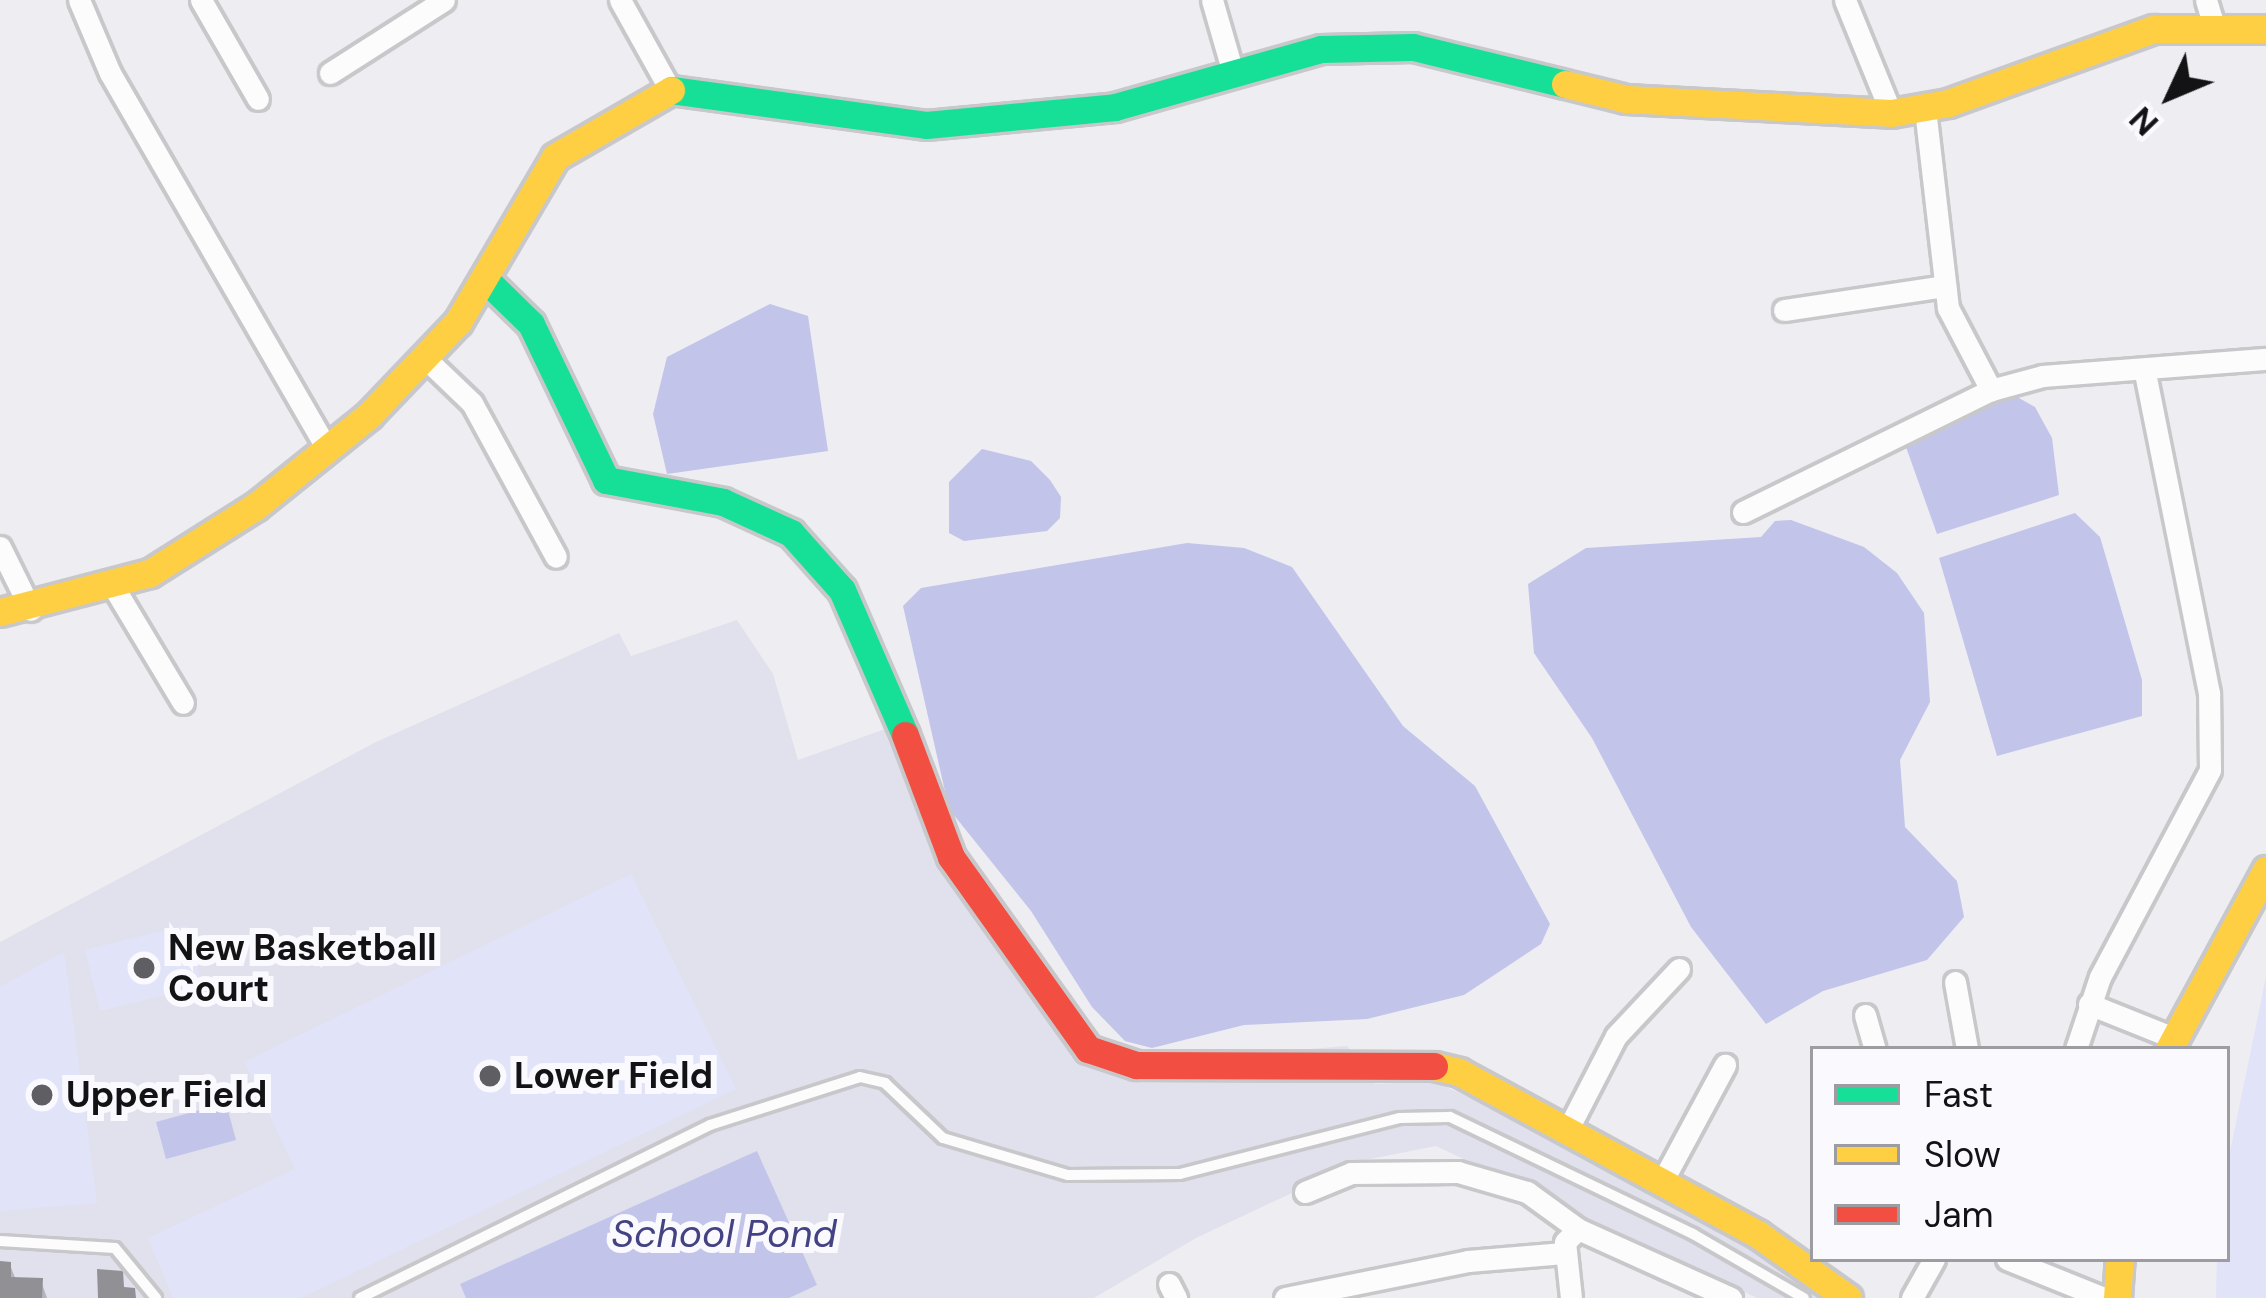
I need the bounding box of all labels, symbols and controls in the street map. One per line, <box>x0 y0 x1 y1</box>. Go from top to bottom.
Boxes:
north arrow <box>2110 36 2230 156</box>
text: N <box>2120 98 2168 145</box>
place label: New Basketball Court <box>168 925 437 1010</box>
marker: New Basketball Court <box>131 955 157 981</box>
legend <box>1810 1046 2230 1262</box>
place label: Lower Field <box>514 1054 713 1098</box>
marker: Lower Field <box>477 1063 503 1089</box>
text: Fast <box>1924 1071 1993 1118</box>
place label: Upper Field <box>66 1073 267 1117</box>
marker: Upper Field <box>29 1082 55 1108</box>
text: Slow <box>1924 1131 2001 1178</box>
text: Jam <box>1924 1191 1994 1238</box>
water label: School Pond <box>611 1211 837 1257</box>

